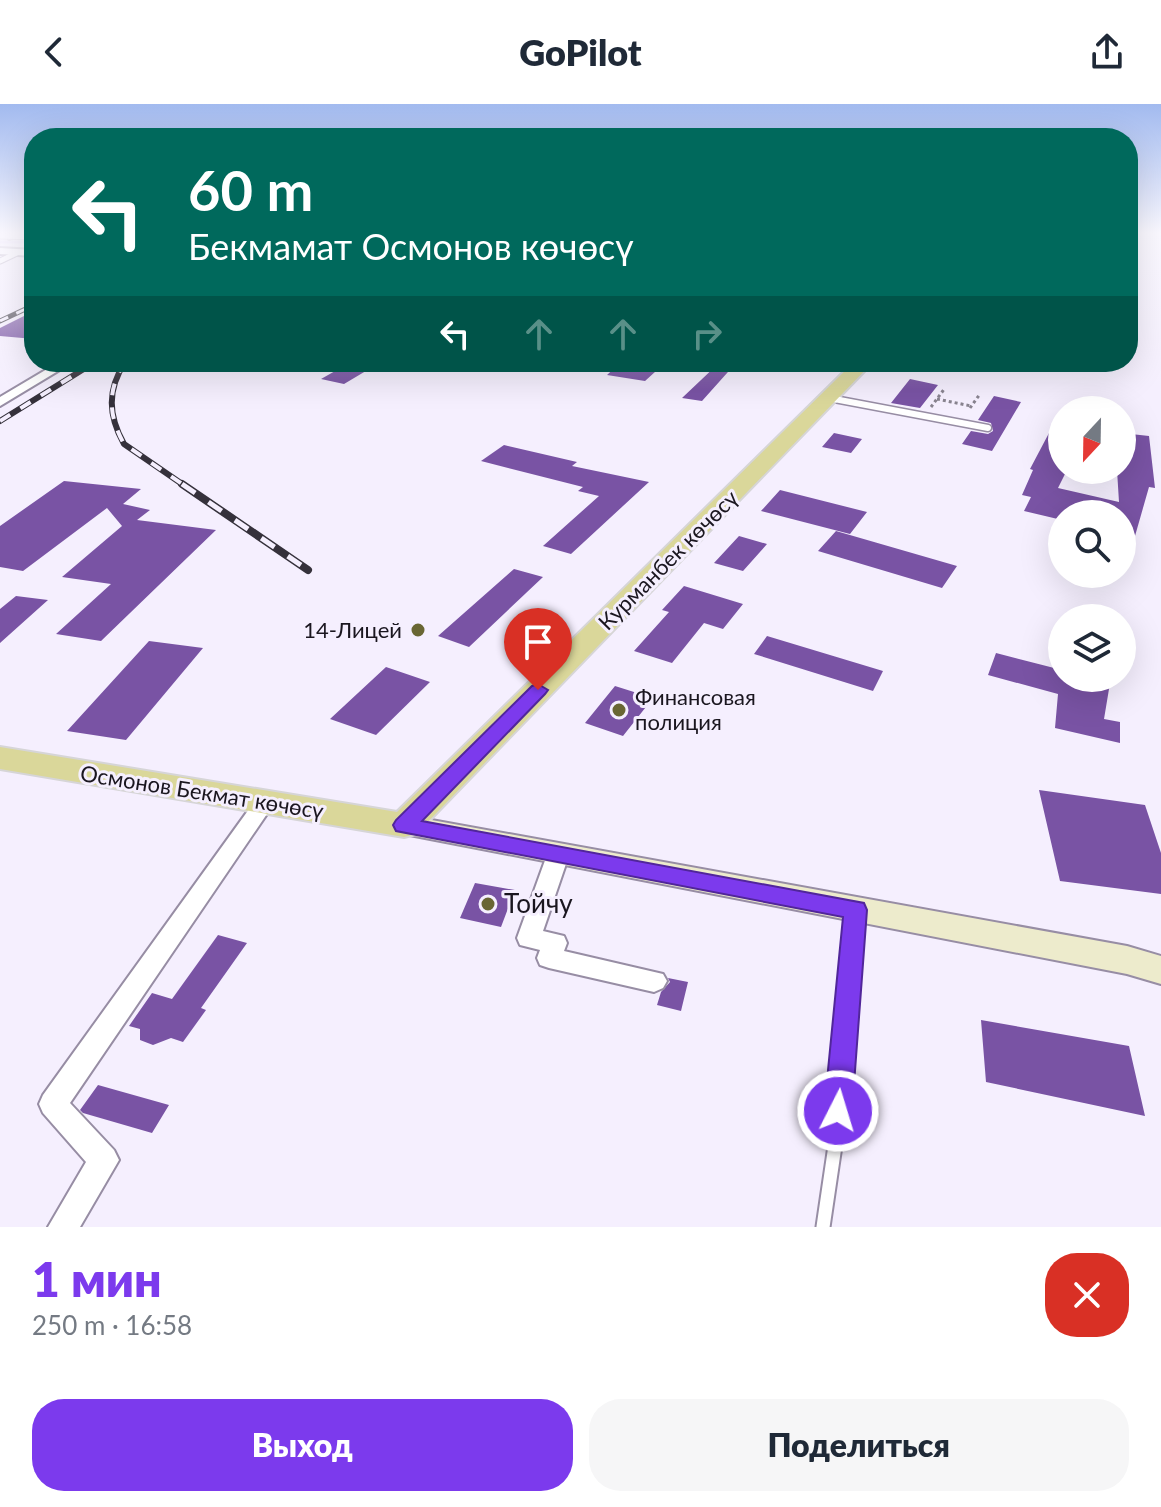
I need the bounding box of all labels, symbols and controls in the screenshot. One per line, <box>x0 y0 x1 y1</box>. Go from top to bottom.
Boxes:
icon: back <box>32 30 76 74</box>
text: GoPilot <box>519 30 642 74</box>
icon: share <box>1085 30 1129 74</box>
text: 60 m <box>188 156 313 223</box>
icon: left <box>56 160 160 264</box>
text: Бекмамат Осмонов көчөсү <box>188 224 634 268</box>
icon: left <box>433 312 477 356</box>
icon: ahead <box>517 312 561 356</box>
icon: ahead <box>601 312 645 356</box>
icon: right <box>685 312 729 356</box>
north arrow <box>1048 396 1136 484</box>
map controls <box>1048 396 1136 692</box>
street label: Курманбек көчөсү <box>592 484 744 635</box>
button: search <box>1048 500 1136 588</box>
button: layers <box>1048 604 1136 692</box>
pin <box>504 608 572 690</box>
place label: 14-Лицей <box>303 616 402 643</box>
icon: arrive <box>516 620 560 664</box>
marker: 14-Лицей <box>409 621 427 639</box>
place label: Финансовая полиция <box>635 683 756 735</box>
marker: Финансовая полиция <box>610 701 628 719</box>
street label: Осмонов Бекмат көчөсү <box>79 759 326 824</box>
place label: Тойчу <box>504 887 573 919</box>
marker: Тойчу <box>479 895 497 913</box>
position arrow <box>796 1069 880 1153</box>
text: 1 мин <box>32 1250 162 1307</box>
button: close <box>1045 1253 1129 1337</box>
text: 250 m · 16:58 <box>32 1309 192 1341</box>
button: Выход <box>32 1399 573 1491</box>
button: Поделиться <box>589 1399 1129 1491</box>

